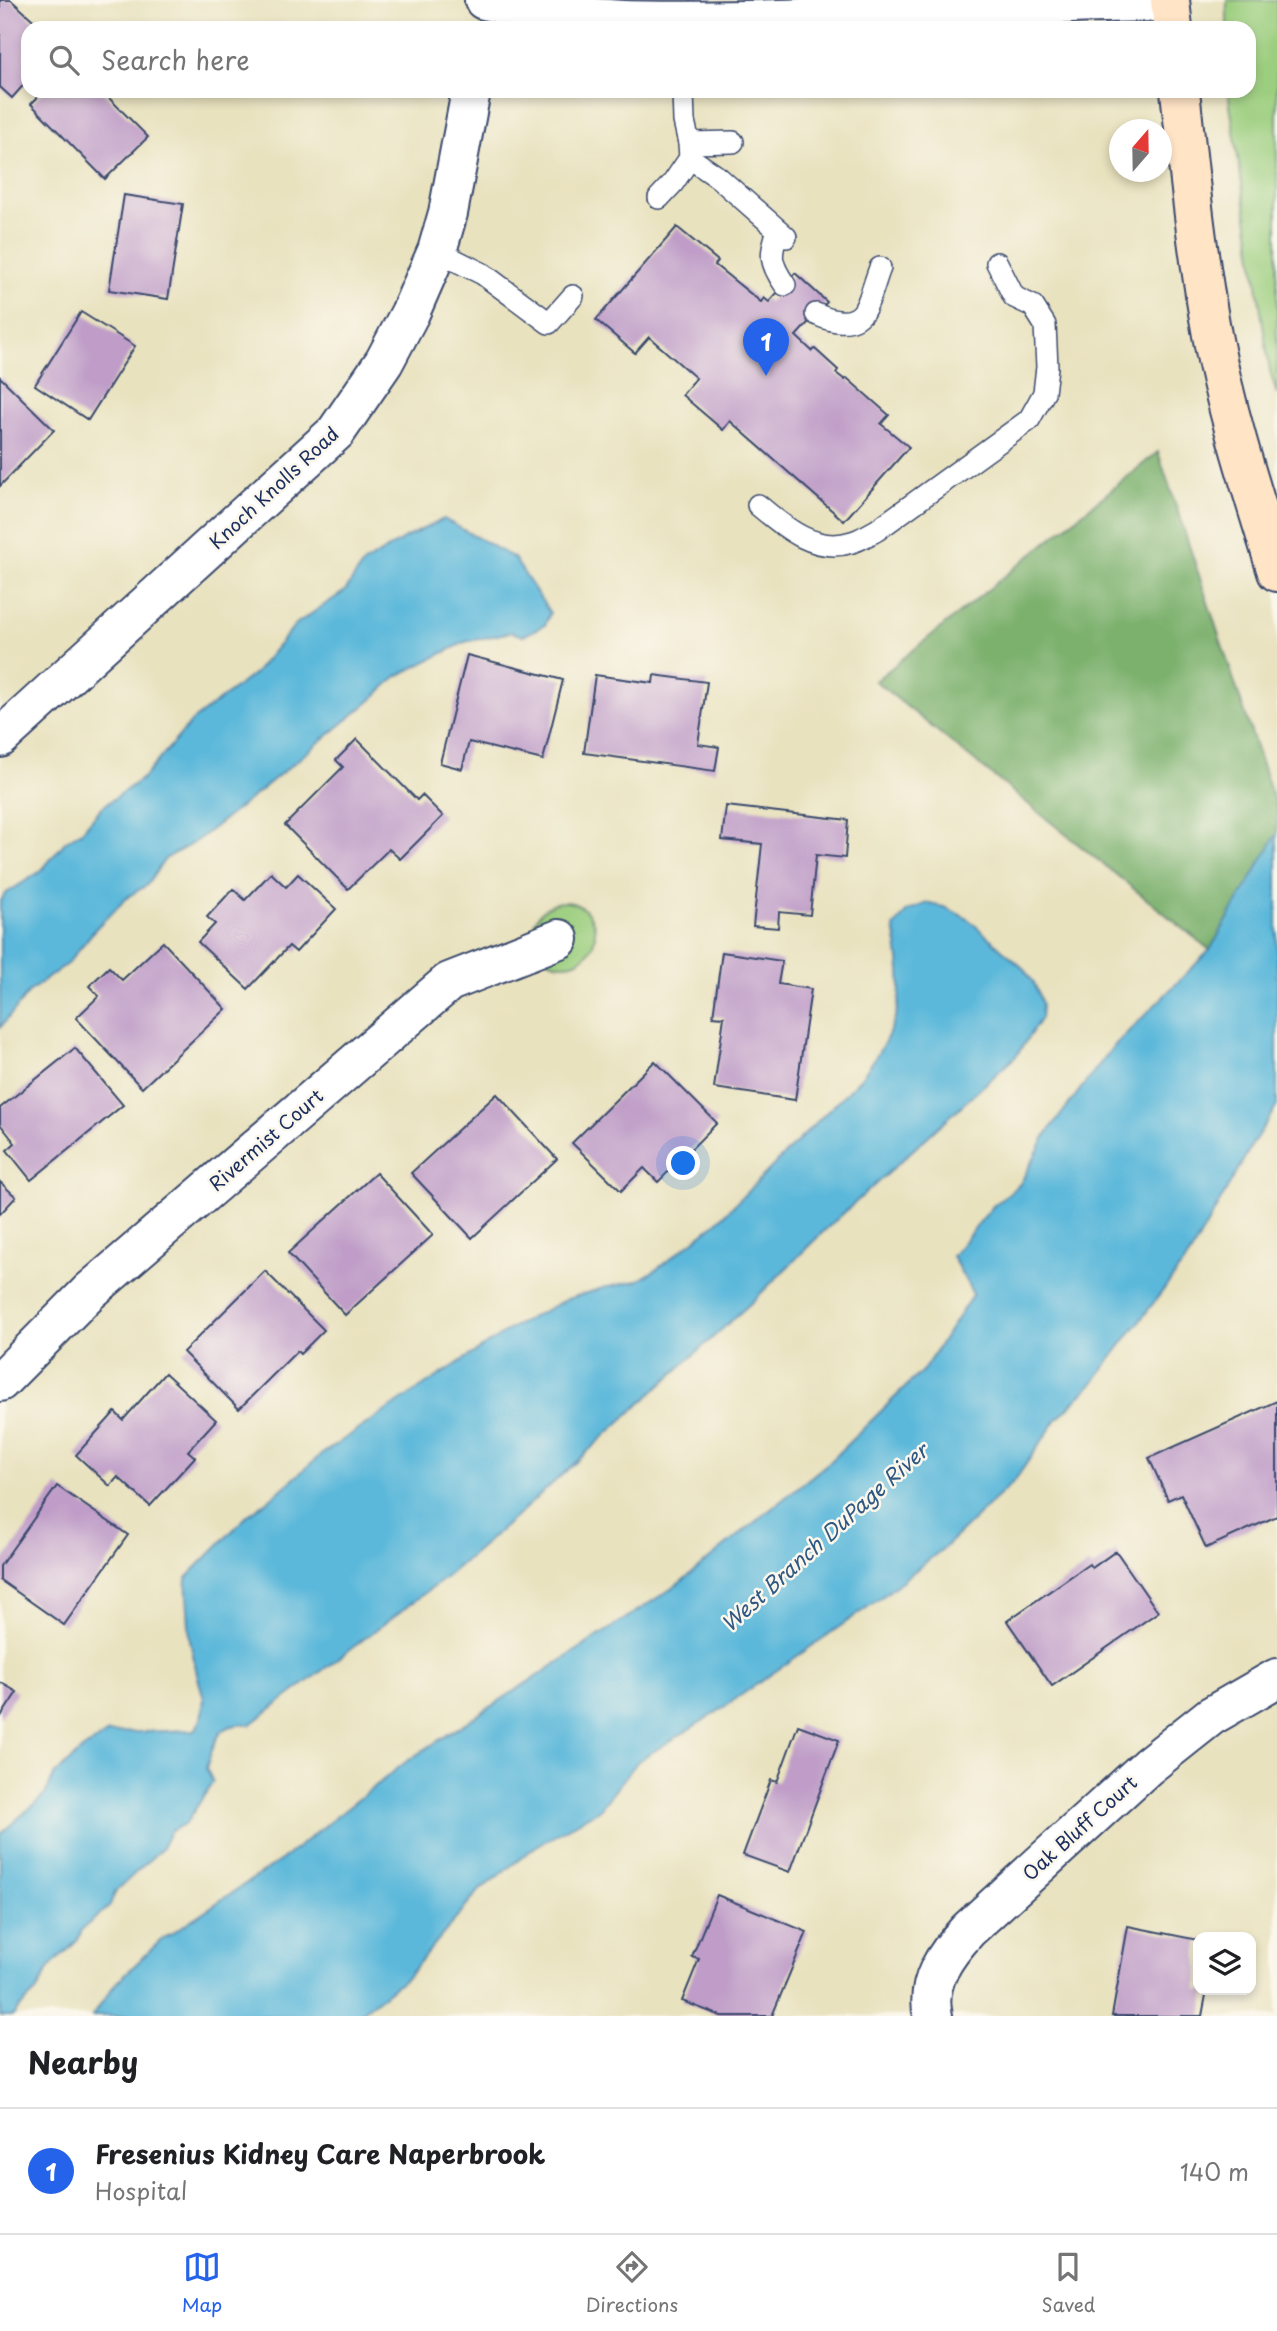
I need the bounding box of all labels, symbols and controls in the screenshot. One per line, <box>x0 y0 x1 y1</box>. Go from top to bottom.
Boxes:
search box <box>21 21 1256 98</box>
text: Search here <box>101 40 250 79</box>
icon: search <box>45 41 83 79</box>
north arrow <box>1109 119 1172 182</box>
pin: 1 <box>743 318 789 376</box>
street label: Knoch Knolls Road <box>202 420 344 555</box>
street label: Rivermist Court <box>202 1081 329 1197</box>
your location <box>666 1146 700 1180</box>
water label: West Branch DuPage River <box>713 1433 936 1638</box>
street label: Oak Bluff Court <box>1016 1768 1143 1886</box>
map controls <box>1193 1932 1256 1995</box>
button: layers <box>1193 1932 1256 1995</box>
text: Nearby <box>28 2039 138 2084</box>
text: Fresenius Kidney Care Naperbrook <box>95 2134 545 2173</box>
text: 1 <box>46 2154 57 2189</box>
text: 140 m <box>1180 2154 1249 2189</box>
text: Hospital <box>95 2173 187 2208</box>
tab: Map <box>182 2248 222 2318</box>
tab: Directions <box>586 2248 678 2318</box>
tab: Saved <box>1041 2248 1095 2318</box>

